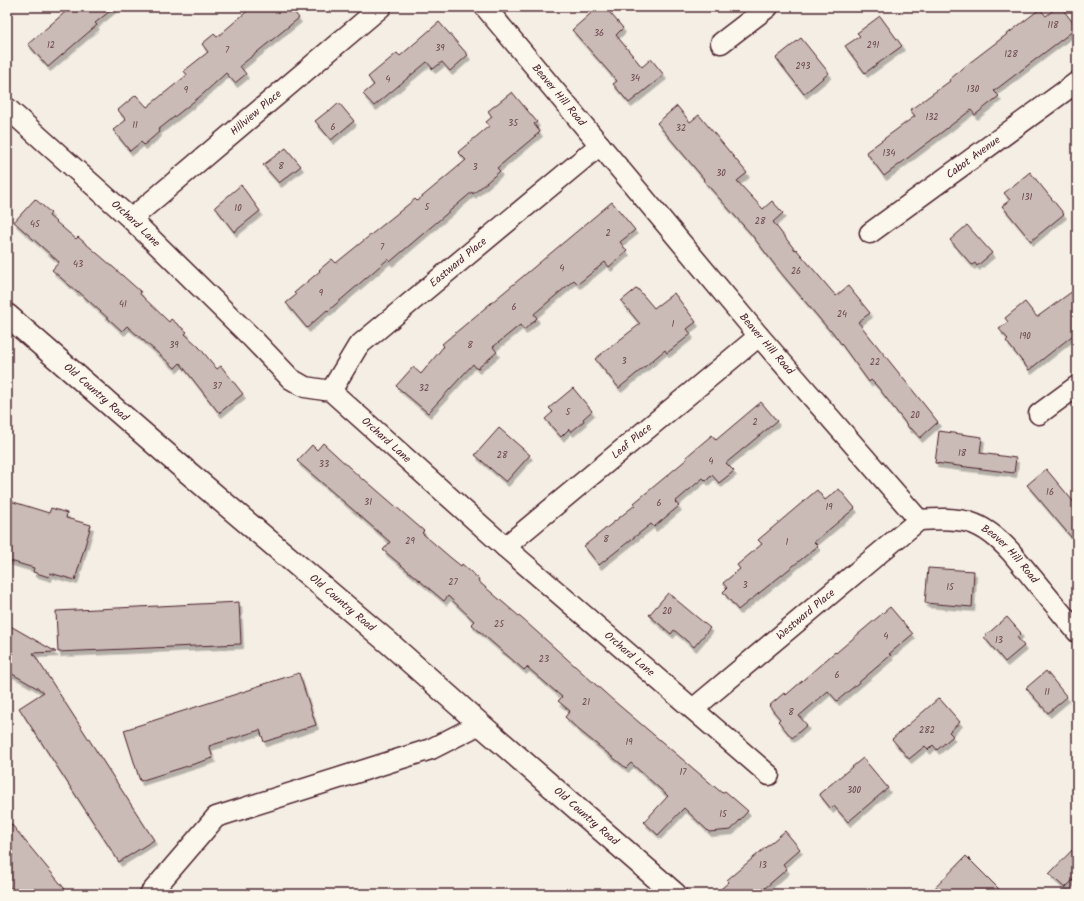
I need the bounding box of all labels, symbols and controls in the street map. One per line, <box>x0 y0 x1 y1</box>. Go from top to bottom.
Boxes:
house number: 118 <box>1047 18 1059 33</box>
house number: 36 <box>594 26 604 41</box>
house number: 12 <box>47 38 55 53</box>
house number: 291 <box>867 38 879 53</box>
house number: 39 <box>435 41 445 56</box>
house number: 7 <box>225 43 230 58</box>
house number: 128 <box>1004 47 1018 62</box>
house number: 293 <box>796 59 810 74</box>
street label: Beaver Hill Road <box>527 60 590 131</box>
house number: 34 <box>630 71 640 86</box>
house number: 4 <box>386 72 391 87</box>
house number: 130 <box>967 82 980 97</box>
house number: 9 <box>184 83 189 98</box>
street label: Hillview Place <box>226 86 286 140</box>
house number: 132 <box>925 110 939 125</box>
house number: 35 <box>508 116 519 131</box>
house number: 11 <box>132 118 138 133</box>
house number: 6 <box>330 120 336 135</box>
house number: 32 <box>676 121 686 136</box>
street label: Cabot Avenue <box>942 132 1004 184</box>
house number: 134 <box>883 146 895 161</box>
house number: 8 <box>278 159 284 174</box>
house number: 3 <box>472 160 478 175</box>
house number: 30 <box>716 166 726 181</box>
house number: 131 <box>1022 190 1033 205</box>
street label: Orchard Lane <box>107 196 164 252</box>
house number: 5 <box>425 200 431 215</box>
house number: 10 <box>234 201 242 216</box>
house number: 28 <box>755 214 766 229</box>
house number: 45 <box>30 217 41 232</box>
house number: 2 <box>605 226 611 241</box>
street label: Eastward Place <box>426 233 491 292</box>
house number: 7 <box>380 240 385 255</box>
house number: 43 <box>73 257 83 272</box>
house number: 4 <box>560 261 565 276</box>
house number: 26 <box>791 264 801 279</box>
house number: 9 <box>319 286 324 301</box>
house number: 41 <box>119 297 127 312</box>
house number: 6 <box>511 300 517 315</box>
house number: 24 <box>837 307 847 322</box>
street label: Beaver Hill Road <box>734 309 798 379</box>
house number: 1 <box>672 317 675 332</box>
house number: 190 <box>1019 329 1031 344</box>
house number: 39 <box>169 338 179 353</box>
house number: 8 <box>467 338 473 353</box>
house number: 3 <box>621 354 627 369</box>
house number: 22 <box>870 355 880 370</box>
street label: Old Country Road <box>59 359 133 426</box>
house number: 37 <box>212 379 222 394</box>
house number: 32 <box>419 381 429 396</box>
house number: 5 <box>566 405 572 420</box>
house number: 20 <box>910 408 920 423</box>
street label: Orchard Lane <box>357 413 415 468</box>
house number: 2 <box>752 415 758 430</box>
street label: Leaf Place <box>608 419 656 464</box>
house number: 18 <box>958 446 967 461</box>
house number: 28 <box>497 448 508 463</box>
house number: 4 <box>709 454 714 469</box>
house number: 33 <box>319 457 329 472</box>
house number: 16 <box>1046 485 1054 500</box>
house number: 31 <box>364 495 372 510</box>
house number: 6 <box>656 496 662 511</box>
house number: 19 <box>825 500 833 515</box>
street label: Beaver Hill Road <box>977 520 1043 588</box>
house number: 8 <box>603 532 609 547</box>
house number: 29 <box>405 534 415 549</box>
house number: 1 <box>786 535 789 550</box>
street label: Old Country Road <box>305 570 379 637</box>
house number: 27 <box>448 575 459 590</box>
house number: 3 <box>742 578 748 593</box>
house number: 15 <box>946 580 955 595</box>
street label: Westward Place <box>772 585 839 645</box>
house number: 20 <box>662 604 672 619</box>
house number: 25 <box>494 617 505 632</box>
street label: Orchard Lane <box>600 627 659 681</box>
house number: 4 <box>884 629 889 644</box>
house number: 13 <box>995 633 1003 648</box>
house number: 23 <box>539 652 549 667</box>
house number: 6 <box>834 668 840 683</box>
house number: 11 <box>1044 685 1050 700</box>
house number: 21 <box>582 695 590 710</box>
house number: 8 <box>788 705 794 720</box>
house number: 282 <box>919 723 935 738</box>
house number: 19 <box>625 735 633 750</box>
house number: 17 <box>680 765 687 780</box>
street label: Old Country Road <box>549 783 623 850</box>
house number: 300 <box>847 783 862 798</box>
house number: 15 <box>719 807 728 822</box>
house number: 13 <box>759 858 767 873</box>

